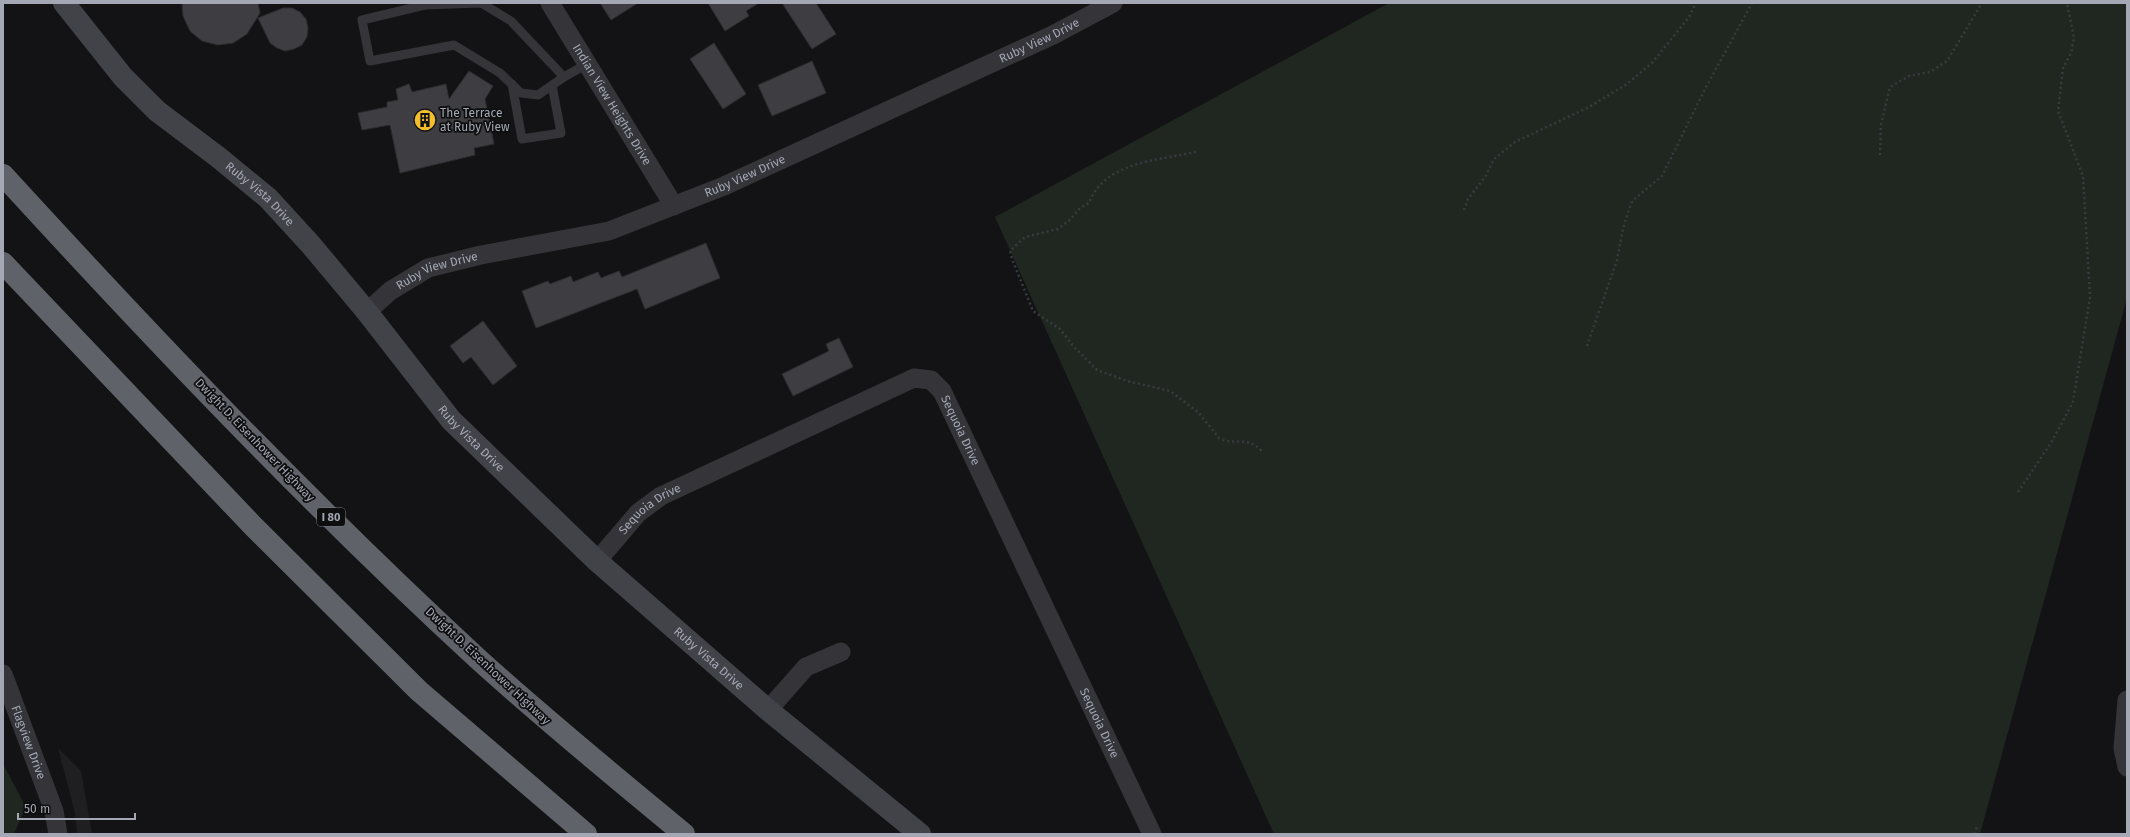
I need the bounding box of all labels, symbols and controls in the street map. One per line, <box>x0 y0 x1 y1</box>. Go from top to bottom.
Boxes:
street label: Ruby View Drive <box>997 15 1082 66</box>
street label: Indian View Heights Drive <box>570 42 654 168</box>
place label: The Terrace at Ruby View <box>440 106 510 134</box>
building icon: The Terrace at Ruby View <box>412 107 438 133</box>
street label: Ruby View Drive <box>702 152 788 200</box>
street label: Ruby Vista Drive <box>223 159 297 229</box>
street label: Ruby View Drive <box>394 249 479 293</box>
street label: Dwight D. Eisenhower Highway <box>192 376 318 504</box>
street label: Sequoia Drive <box>938 393 983 467</box>
street label: Ruby Vista Drive <box>435 402 507 475</box>
street label: Sequoia Drive <box>616 481 683 537</box>
road number: I 80 <box>317 508 345 526</box>
street label: Dwight D. Eisenhower Highway <box>423 604 553 728</box>
street label: Ruby Vista Drive <box>671 624 747 693</box>
street label: Sequoia Drive <box>1077 686 1122 760</box>
street label: Flagview Drive <box>8 704 49 781</box>
scale bar <box>18 795 135 821</box>
text: 50 m <box>24 802 50 816</box>

